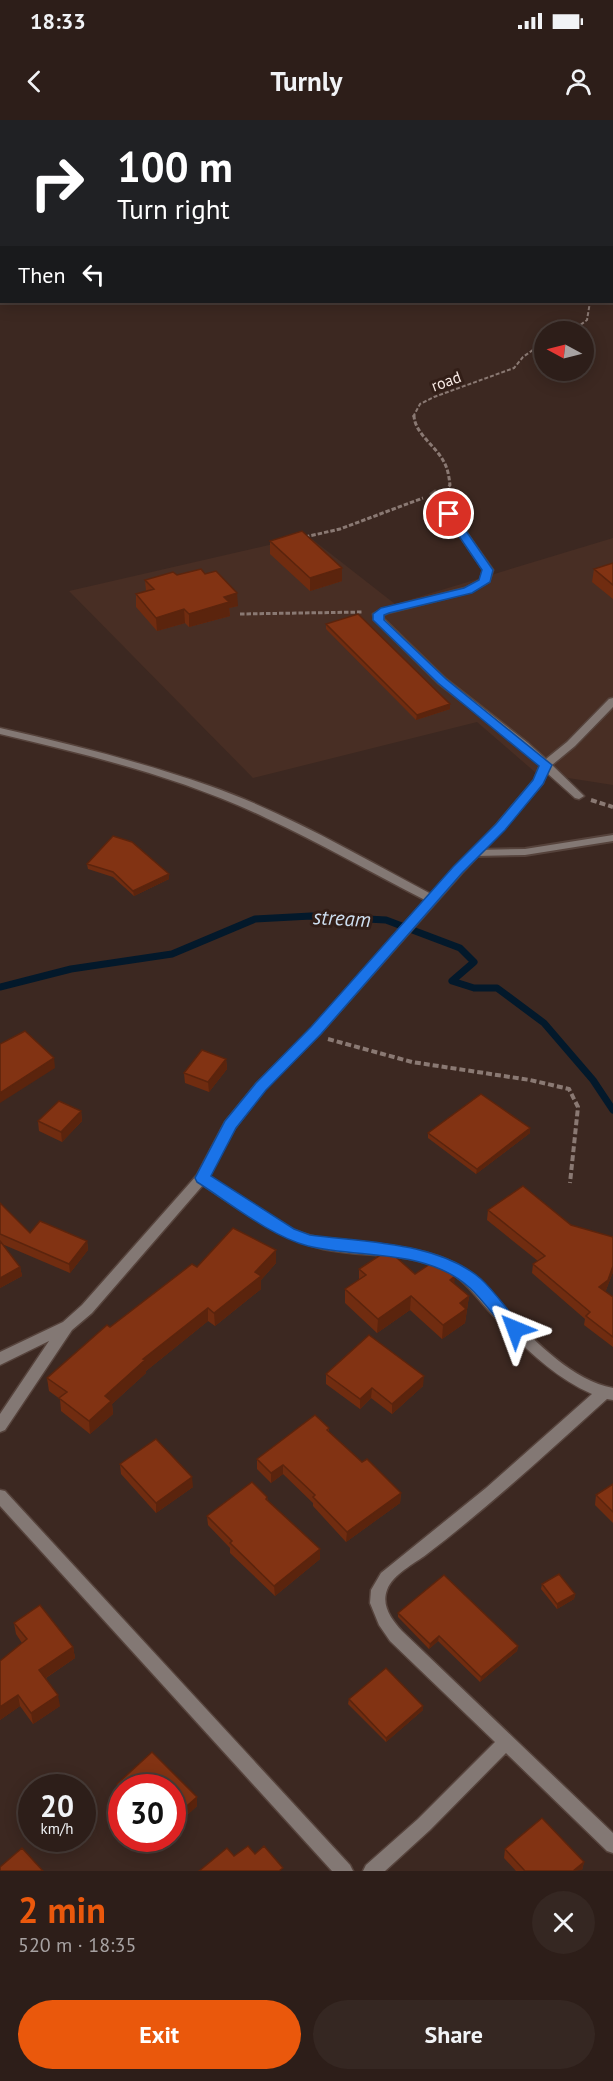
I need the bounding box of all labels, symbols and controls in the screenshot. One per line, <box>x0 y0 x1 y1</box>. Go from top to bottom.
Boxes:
text: 18:33 <box>30 7 86 35</box>
text: Turnly <box>270 64 343 98</box>
icon: back <box>18 65 51 98</box>
icon: person <box>562 65 595 98</box>
text: 100 m <box>117 139 233 194</box>
icon: right <box>18 144 96 222</box>
text: Turn right <box>117 192 230 226</box>
icon: left <box>77 258 110 291</box>
text: Then <box>18 261 65 289</box>
north arrow <box>534 321 594 381</box>
map controls <box>534 321 594 381</box>
street label: road <box>428 366 464 396</box>
pin <box>423 488 474 539</box>
icon: arrive <box>432 497 465 530</box>
water label: stream <box>312 903 372 933</box>
position arrow <box>483 1297 547 1361</box>
speed limit sign: 30 <box>108 1774 186 1852</box>
text: 20 <box>40 1786 74 1825</box>
text: km/h <box>41 1819 73 1838</box>
text: 2 min <box>18 1886 106 1933</box>
button: close <box>532 1891 595 1954</box>
text: 520 m · 18:35 <box>18 1932 136 1958</box>
button: Exit <box>18 2000 301 2069</box>
button: Share <box>313 2000 595 2069</box>

